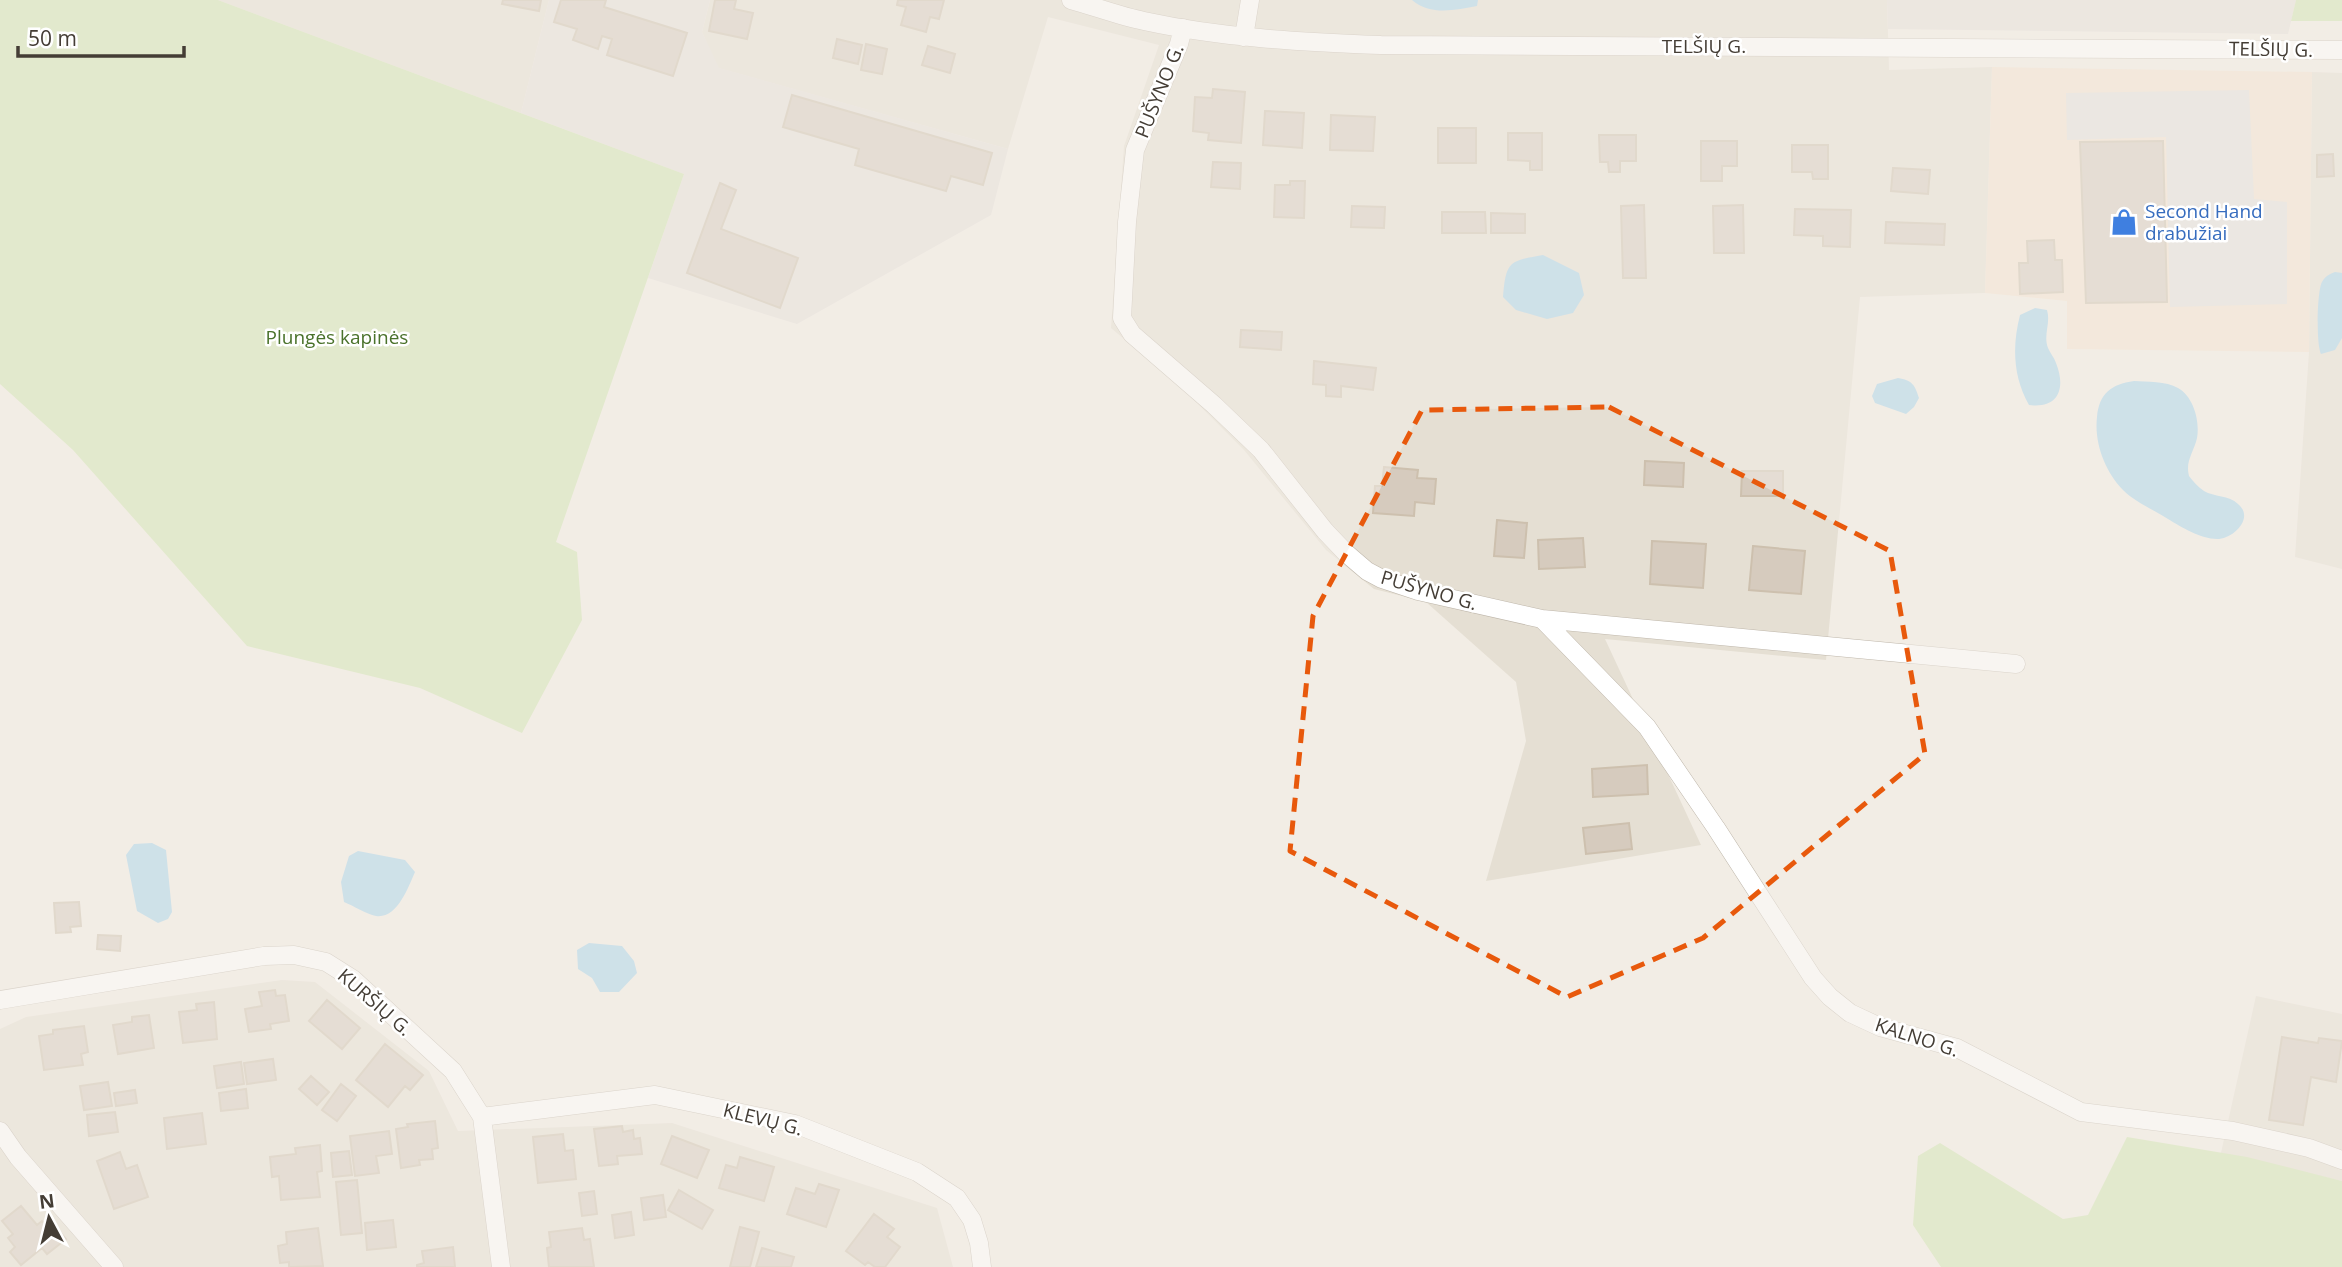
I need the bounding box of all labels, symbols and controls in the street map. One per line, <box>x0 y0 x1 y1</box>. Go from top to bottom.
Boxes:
scale bar <box>18 14 184 58</box>
text: 50 m <box>28 24 77 52</box>
street label: TELŠIŲ G. <box>1662 33 1746 59</box>
street label: TELŠIŲ G. <box>2229 35 2313 63</box>
street label: PUŠYNO G. <box>1128 40 1190 142</box>
place label: Second Hand drabužiai <box>2145 198 2263 246</box>
shop icon: Second Hand drabužiai <box>2109 207 2139 237</box>
park label: Plungės kapinės <box>266 324 408 350</box>
street label: PUŠYNO G. <box>1378 564 1480 616</box>
street label: KURŠIŲ G. <box>332 962 418 1042</box>
street label: KALNO G. <box>1872 1011 1962 1063</box>
street label: KLEVŲ G. <box>721 1097 805 1141</box>
north arrow <box>14 1183 84 1253</box>
text: N <box>38 1187 56 1215</box>

